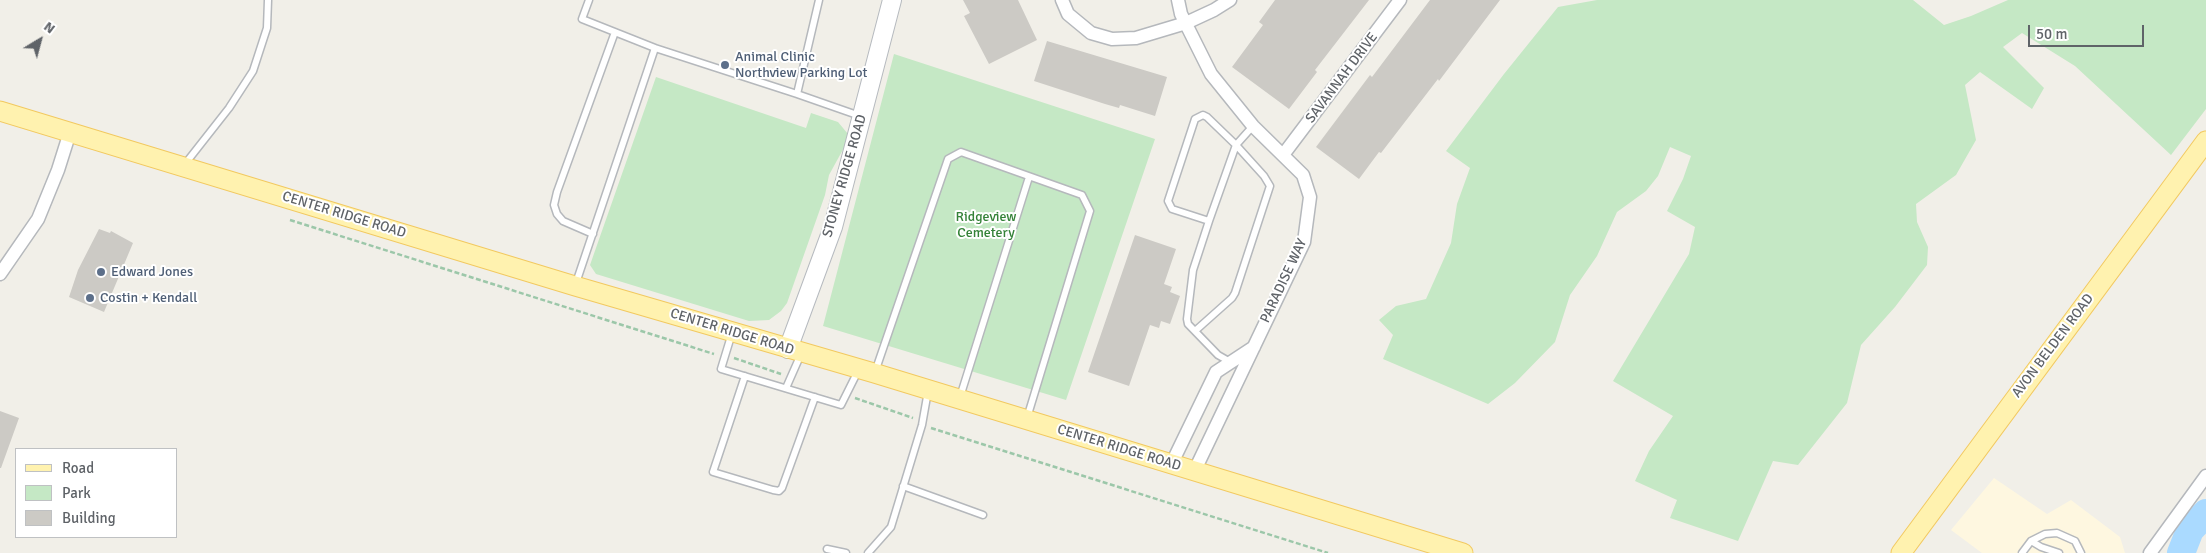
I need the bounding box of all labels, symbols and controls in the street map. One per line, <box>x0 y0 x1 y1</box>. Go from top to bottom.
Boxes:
north arrow <box>15 15 65 65</box>
scale bar <box>2031 15 2147 47</box>
text: N <box>40 18 58 37</box>
text: 50 m <box>2036 25 2067 43</box>
street label: SAVANNAH DRIVE <box>1302 29 1382 127</box>
place label: Animal Clinic Northview Parking Lot <box>735 49 867 82</box>
marker: Animal Clinic Northview Parking Lot <box>719 59 731 71</box>
street label: STONEY RIDGE ROAD <box>819 113 871 239</box>
street label: CENTER RIDGE ROAD <box>280 188 408 242</box>
park label: Ridgeview Cemetery <box>956 209 1016 242</box>
street label: PARADISE WAY <box>1257 236 1311 326</box>
place label: Edward Jones <box>111 264 193 280</box>
marker: Edward Jones <box>95 266 107 278</box>
place label: Costin + Kendall <box>100 290 197 306</box>
street label: AVON BELDEN ROAD <box>2009 291 2097 401</box>
marker: Costin + Kendall <box>84 292 96 304</box>
street label: CENTER RIDGE ROAD <box>668 305 796 359</box>
street label: CENTER RIDGE ROAD <box>1055 421 1183 475</box>
legend <box>15 448 178 538</box>
text: Road <box>62 459 94 477</box>
text: Park <box>62 484 91 502</box>
text: Building <box>62 509 116 527</box>

